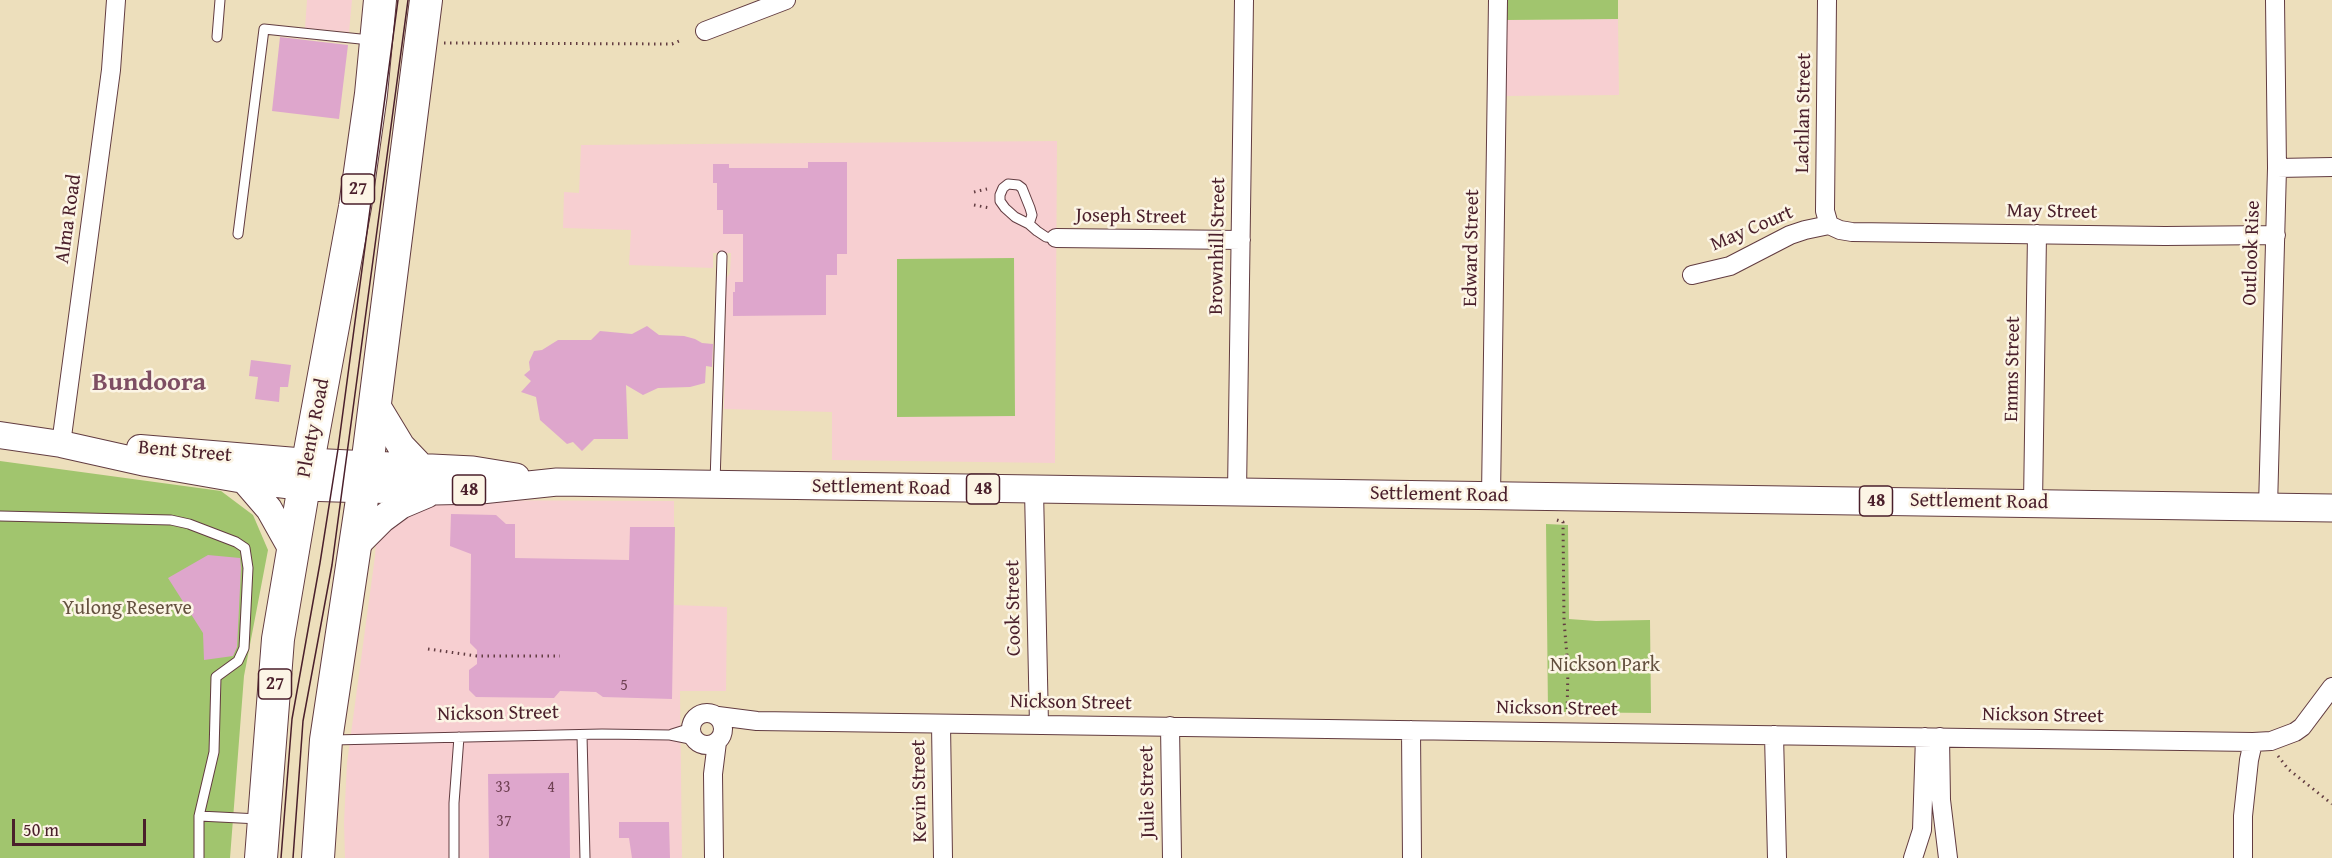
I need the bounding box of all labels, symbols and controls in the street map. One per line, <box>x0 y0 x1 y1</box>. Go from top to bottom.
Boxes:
street label: Lachlan Street <box>1791 53 1817 173</box>
street label: Alma Road <box>51 173 87 265</box>
road number: 27 <box>342 174 374 204</box>
street label: Brownhill Street <box>1205 177 1231 315</box>
street label: Edward Street <box>1459 189 1485 307</box>
street label: May Street <box>2006 199 2098 225</box>
street label: Outlook Rise <box>2238 200 2266 306</box>
street label: May Court <box>1707 201 1797 257</box>
street label: Joseph Street <box>1075 204 1187 230</box>
street label: Emms Street <box>2000 316 2026 422</box>
district label: Bundoora <box>92 367 206 399</box>
street label: Plenty Road <box>293 377 335 479</box>
street label: Bent Street <box>137 436 233 468</box>
road number: 48 <box>966 474 1000 504</box>
road number: 48 <box>452 475 486 505</box>
street label: Settlement Road <box>812 475 950 501</box>
street label: Settlement Road <box>1370 482 1508 508</box>
road number: 48 <box>1860 486 1892 516</box>
street label: Settlement Road <box>1910 489 2048 515</box>
street label: Cook Street <box>1001 560 1027 656</box>
park label: Yulong Reserve <box>62 597 192 621</box>
park label: Nickson Park <box>1550 654 1660 678</box>
road number: 27 <box>258 669 292 699</box>
house number: 5 <box>620 676 628 696</box>
street label: Nickson Street <box>1010 690 1132 716</box>
street label: Nickson Street <box>1496 696 1618 722</box>
street label: Nickson Street <box>437 701 559 727</box>
street label: Nickson Street <box>1982 703 2104 729</box>
street label: Kevin Street <box>907 739 933 843</box>
street label: Julie Street <box>1135 745 1161 839</box>
house number: 33 <box>495 778 511 798</box>
house number: 4 <box>547 778 555 798</box>
scale bar <box>15 807 148 845</box>
house number: 37 <box>496 812 512 832</box>
text: 50 m <box>23 816 59 843</box>

